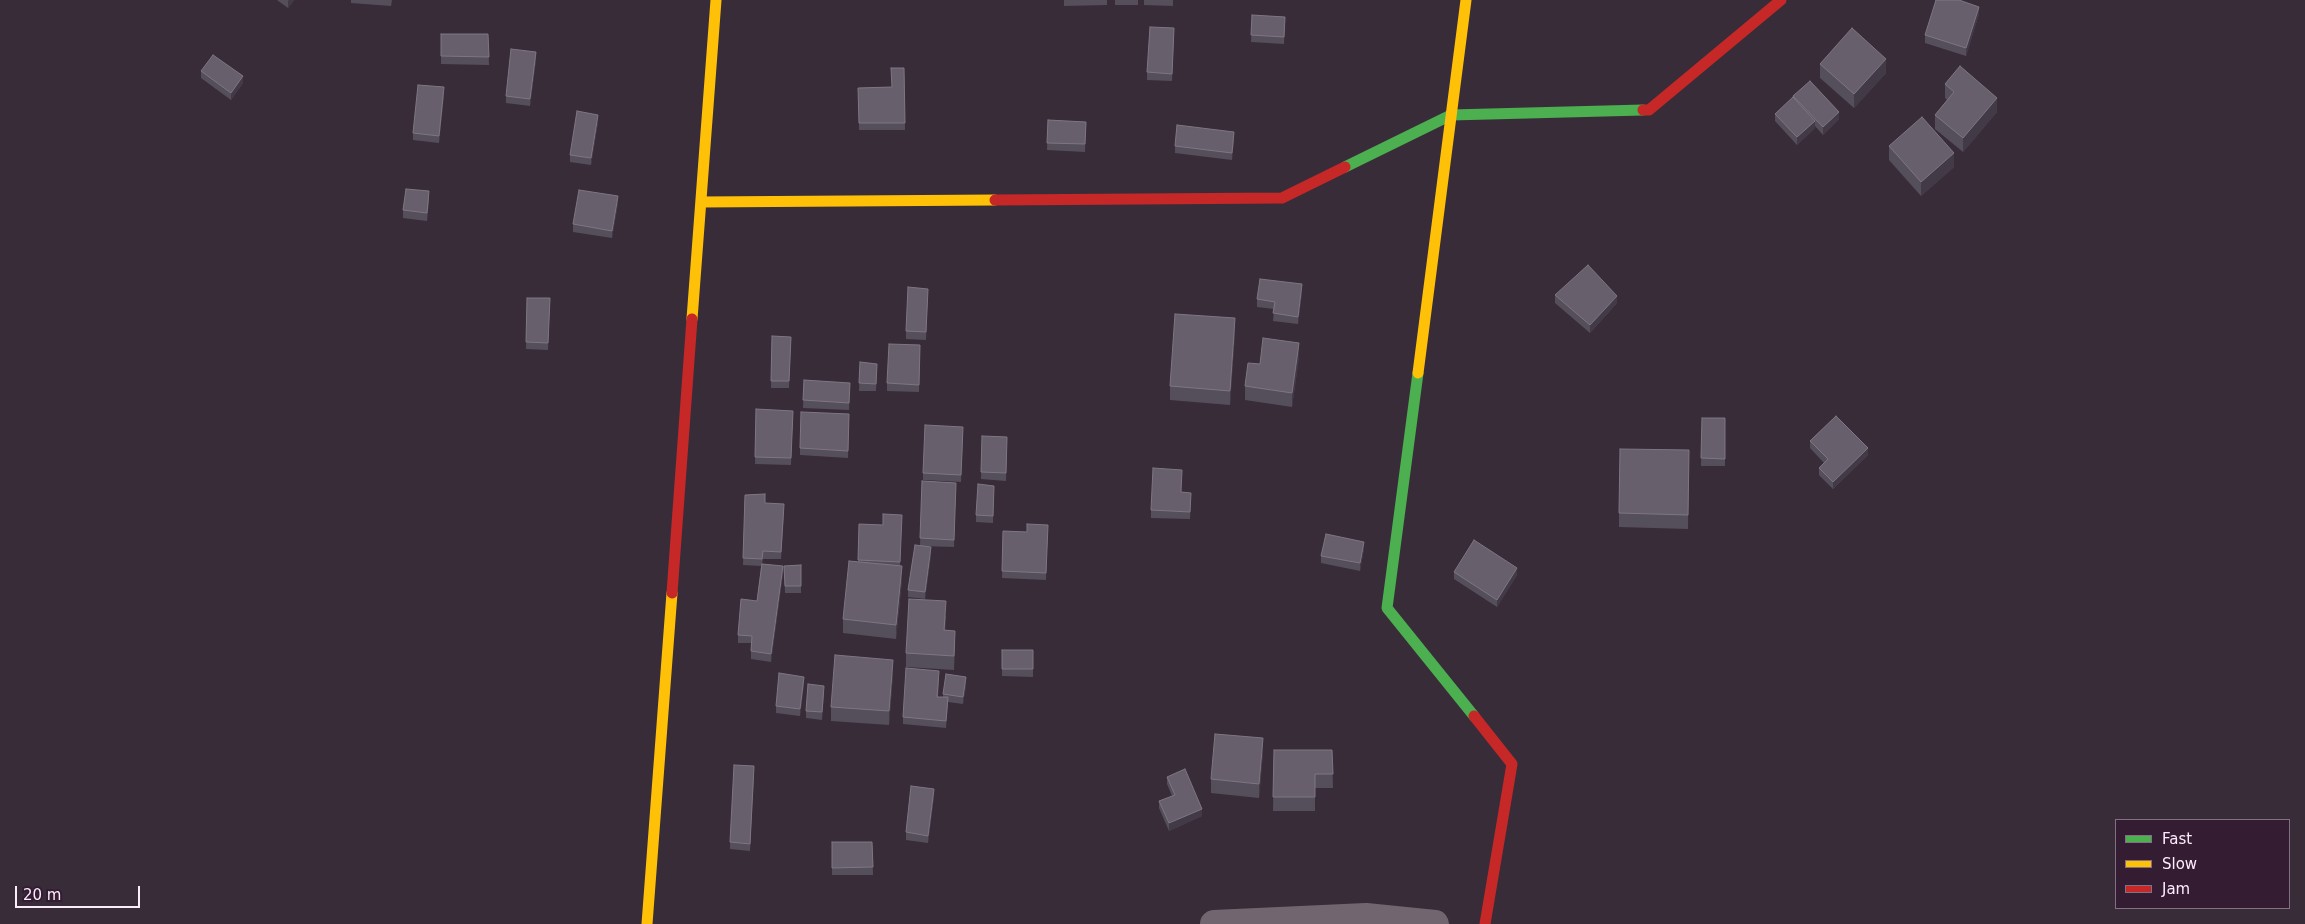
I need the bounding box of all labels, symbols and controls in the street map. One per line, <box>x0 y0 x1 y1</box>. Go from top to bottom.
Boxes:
legend <box>2115 819 2290 909</box>
text: Fast <box>2162 830 2192 848</box>
text: Slow <box>2162 855 2197 873</box>
scale bar <box>18 876 142 908</box>
text: Jam <box>2162 880 2190 898</box>
text: 20 m <box>23 886 61 904</box>

